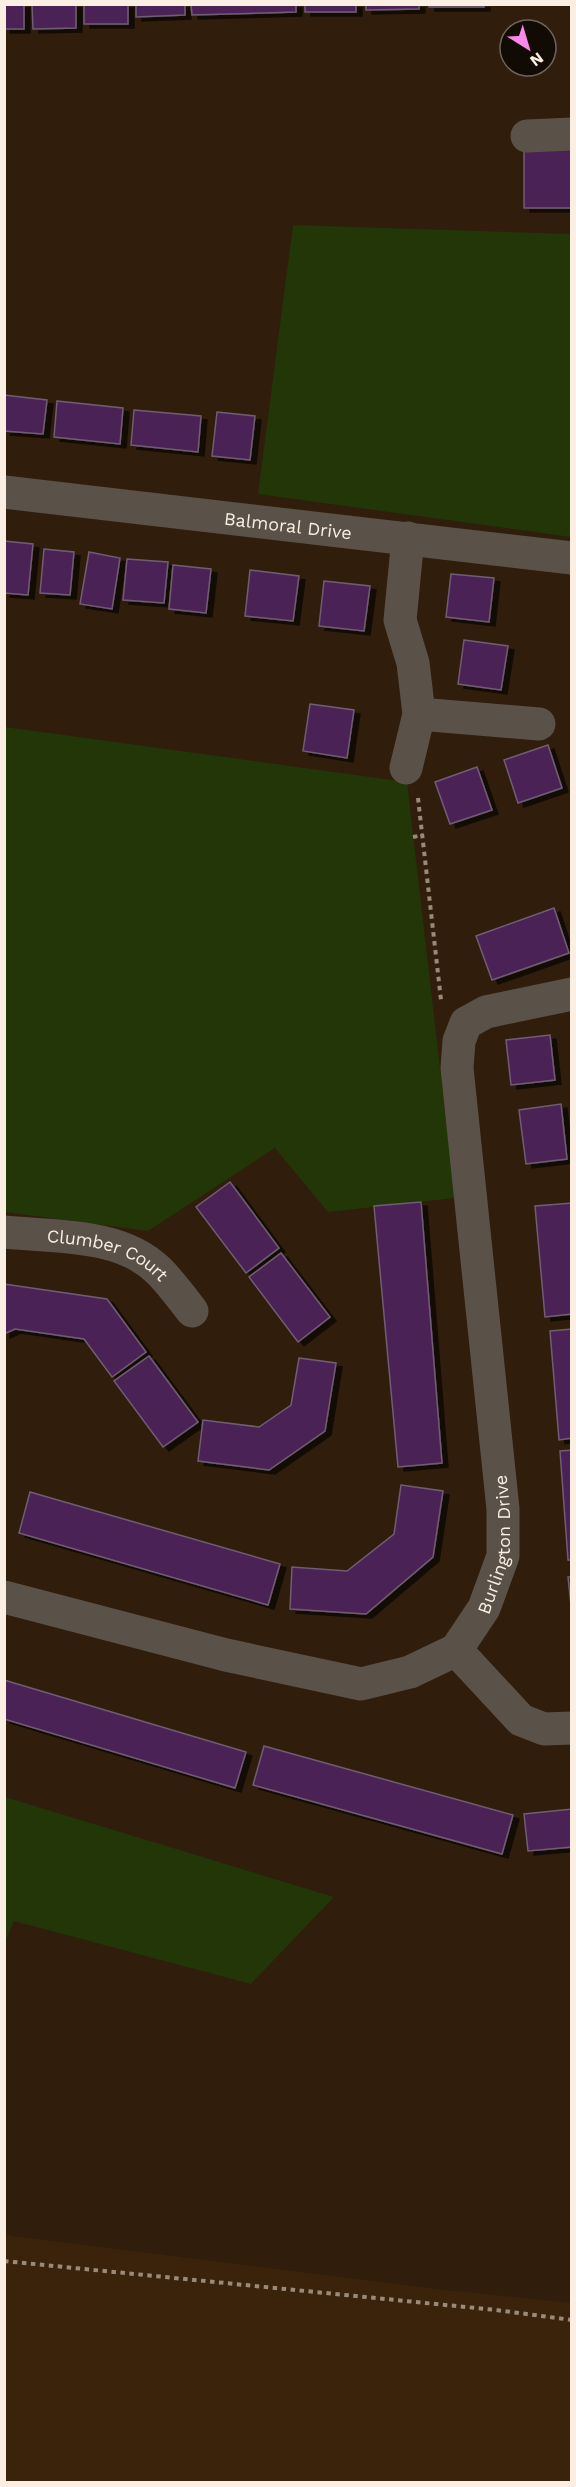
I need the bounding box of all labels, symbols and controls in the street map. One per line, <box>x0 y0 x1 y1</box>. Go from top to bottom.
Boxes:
north arrow <box>498 18 558 78</box>
text: N <box>526 48 547 71</box>
street label: Balmoral Drive <box>223 507 353 543</box>
street label: Clumber Court <box>46 1225 173 1285</box>
street label: Burlington Drive <box>472 1474 514 1617</box>

